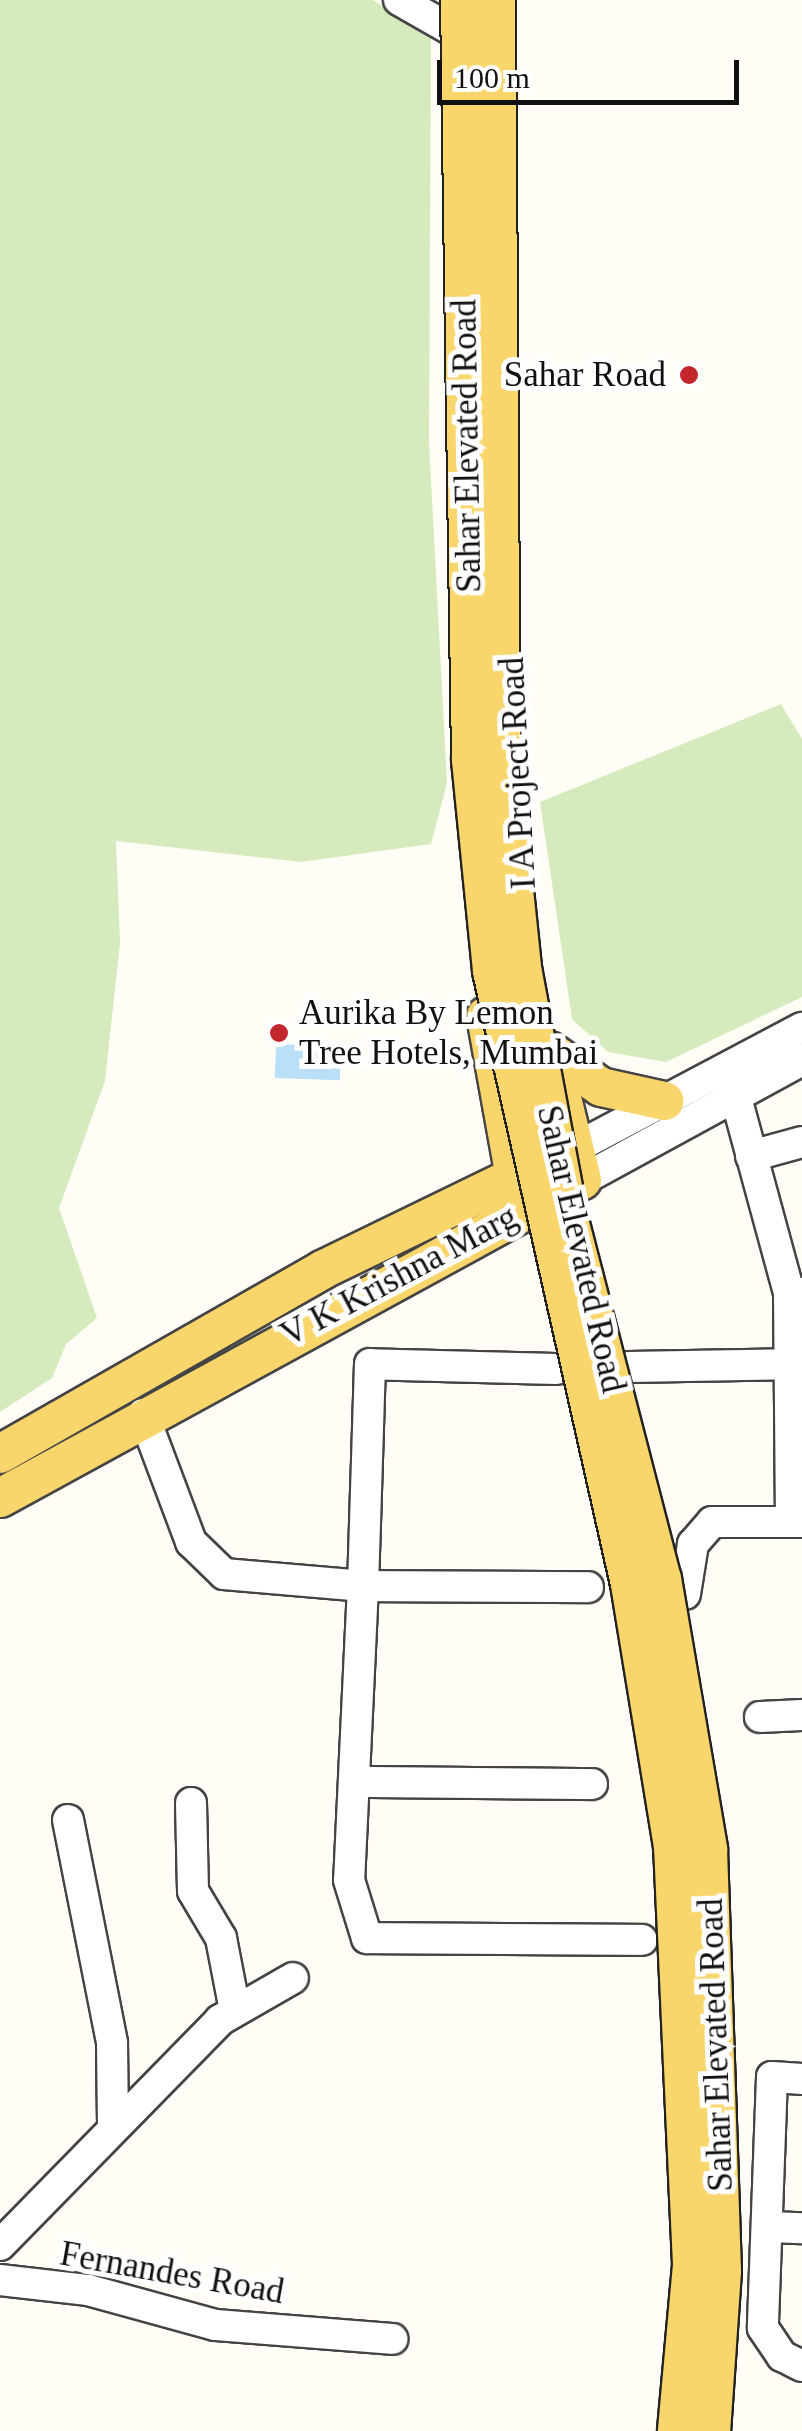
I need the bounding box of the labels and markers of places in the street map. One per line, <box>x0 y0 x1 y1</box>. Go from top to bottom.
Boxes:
place label: Sahar Road <box>504 354 666 396</box>
marker: Sahar Road <box>676 362 702 388</box>
place label: Aurika By Lemon Tree Hotels, Mumbai <box>299 992 598 1074</box>
marker: Aurika By Lemon Tree Hotels, Mumbai <box>268 1022 290 1044</box>

